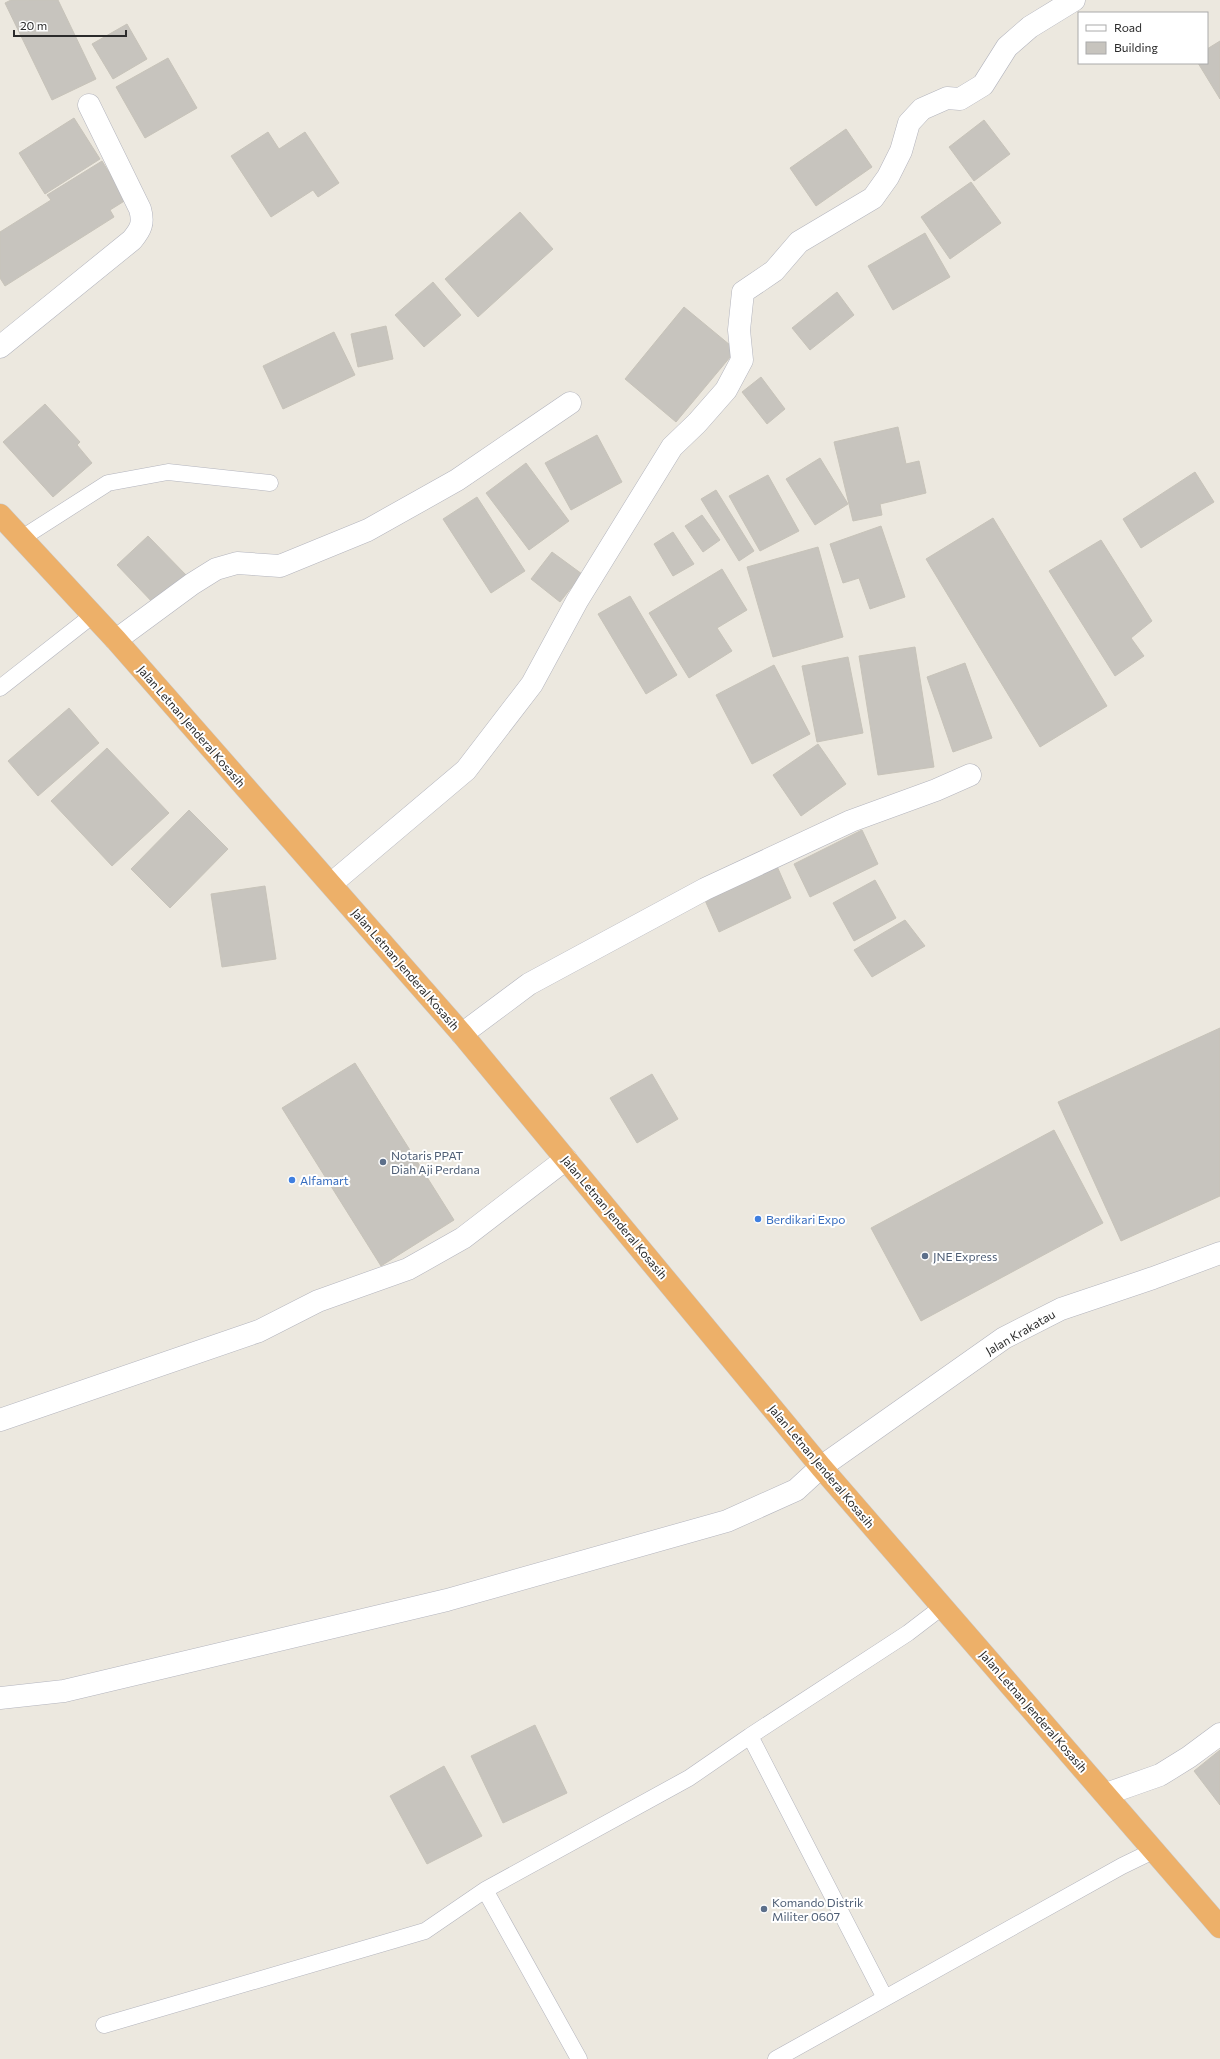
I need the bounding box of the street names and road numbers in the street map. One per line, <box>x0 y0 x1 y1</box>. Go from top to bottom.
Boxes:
street label: Jalan Letnan Jenderal Kosasih <box>135 662 249 790</box>
street label: Jalan Letnan Jenderal Kosasih <box>349 905 463 1033</box>
street label: Jalan Letnan Jenderal Kosasih <box>559 1152 671 1282</box>
street label: Jalan Krakatau <box>983 1306 1058 1358</box>
street label: Jalan Letnan Jenderal Kosasih <box>766 1401 878 1531</box>
street label: Jalan Letnan Jenderal Kosasih <box>977 1647 1091 1775</box>

